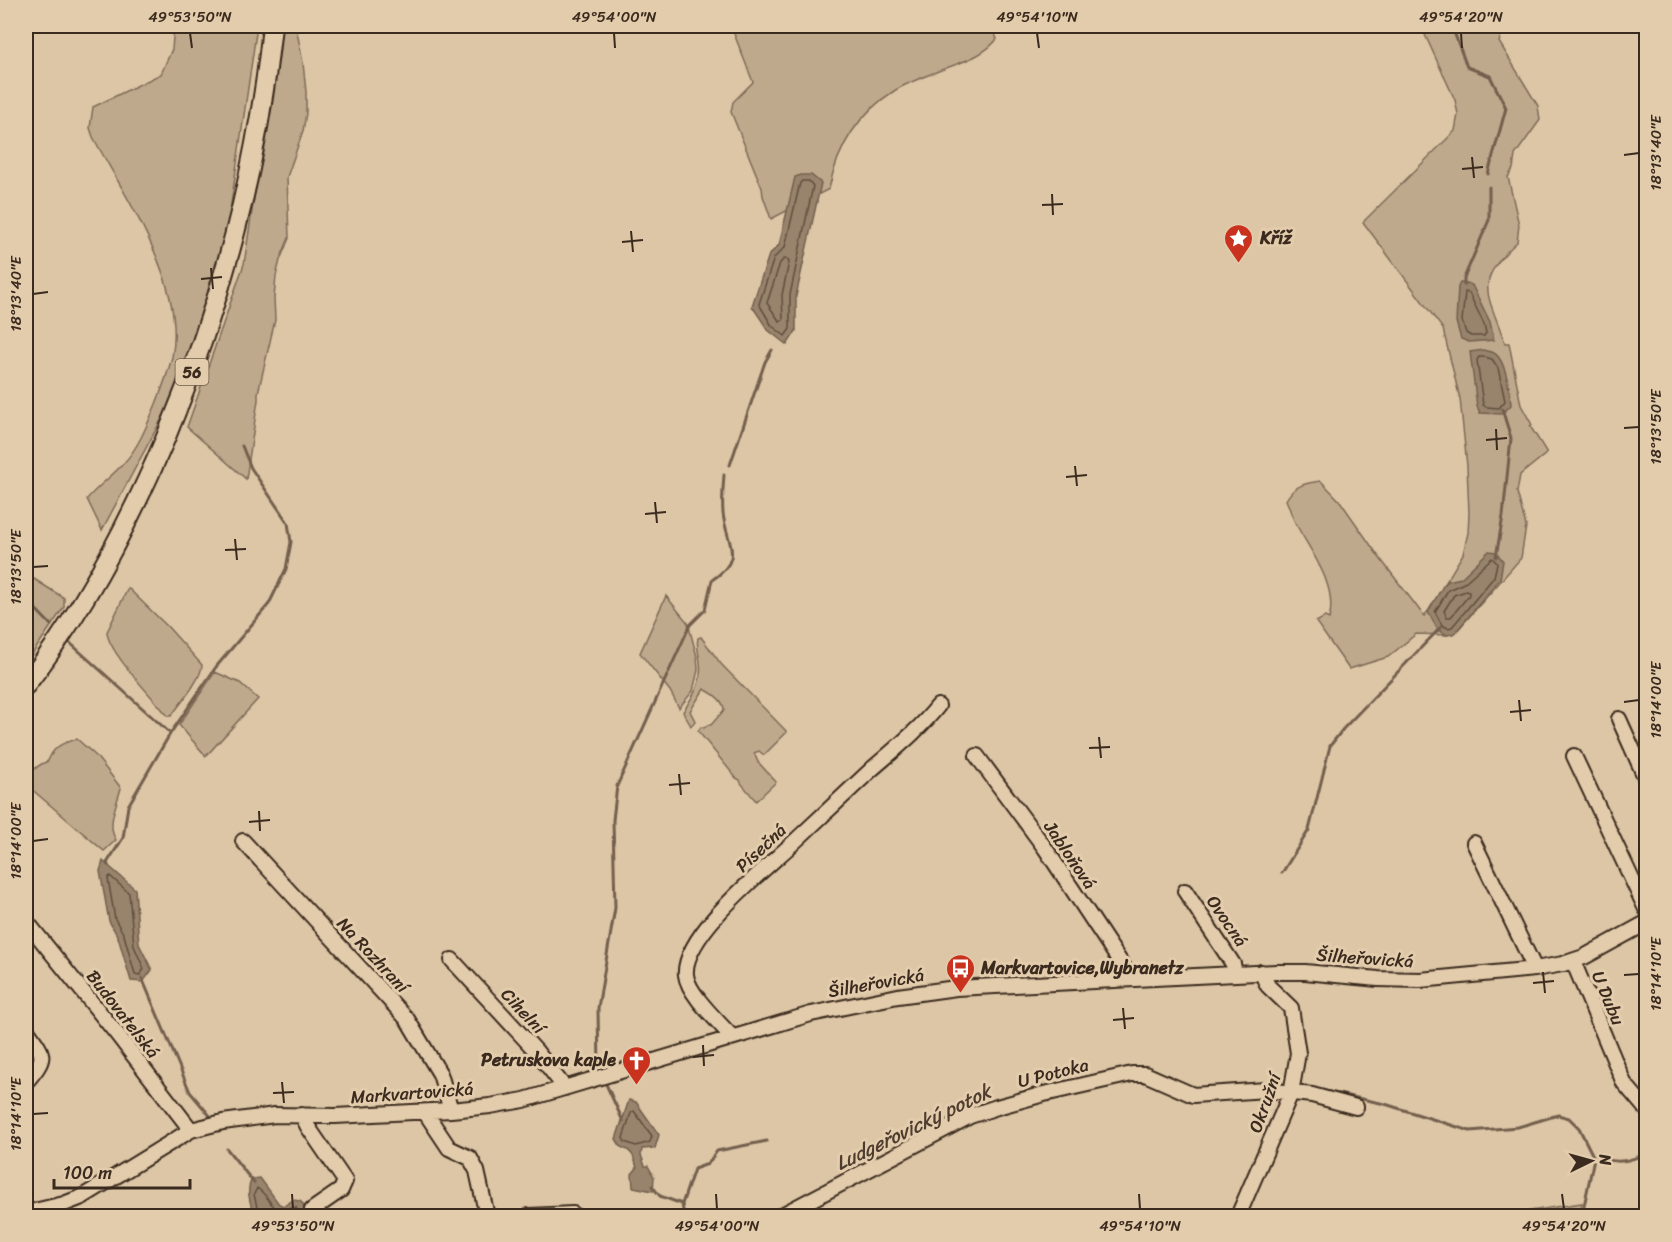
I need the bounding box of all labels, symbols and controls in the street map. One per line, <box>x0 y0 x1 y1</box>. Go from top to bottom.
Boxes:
text: 49°53'50"N <box>148 4 232 30</box>
text: 49°54'00"N <box>572 4 657 30</box>
text: 49°54'10"N <box>996 4 1078 30</box>
text: 49°54'20"N <box>1419 4 1504 30</box>
text: 18°13'40"E <box>1643 114 1669 191</box>
place icon: Kříž <box>1223 222 1255 264</box>
place label: Kříž <box>1259 222 1293 254</box>
text: 18°13'40"E <box>3 255 29 332</box>
road number: 56 <box>176 359 208 385</box>
text: 18°13'50"E <box>1643 388 1669 465</box>
text: 18°13'50"E <box>3 528 29 605</box>
text: 18°14'00"E <box>1643 660 1669 738</box>
text: 18°14'00"E <box>3 801 29 879</box>
street label: Jabloňová <box>1034 813 1105 896</box>
street label: Písečná <box>728 815 794 881</box>
street label: Ovocná <box>1198 888 1256 954</box>
street label: Na Rozhraní <box>329 909 419 1002</box>
text: 18°14'10"E <box>1643 935 1669 1011</box>
street label: Šilheřovická <box>1315 939 1415 977</box>
bus stop icon: Markvartovice,Wybranetz <box>944 952 976 994</box>
place label: Markvartovice,Wybranetz <box>980 952 1185 984</box>
street label: Šilheřovická <box>825 959 927 1007</box>
street label: Budovatelská <box>78 963 168 1065</box>
street label: U Dubu <box>1582 966 1634 1031</box>
street label: Cihelní <box>493 980 555 1043</box>
place label: Petruskova kaple <box>481 1044 616 1076</box>
church icon: Petruskova kaple <box>621 1044 653 1086</box>
street label: U Potoka <box>1014 1049 1092 1097</box>
street label: Okružní <box>1239 1067 1291 1137</box>
street label: Markvartovická <box>349 1073 475 1113</box>
water label: Ludgeřovický potok <box>829 1073 999 1180</box>
text: 18°14'10"E <box>3 1075 29 1151</box>
north arrow <box>1561 1131 1621 1191</box>
scale bar <box>54 1152 190 1190</box>
text: N <box>1590 1152 1620 1167</box>
text: 100 m <box>63 1157 112 1189</box>
text: 49°53'50"N <box>251 1213 335 1239</box>
text: 49°54'00"N <box>675 1213 760 1239</box>
text: 49°54'10"N <box>1099 1213 1181 1239</box>
text: 49°54'20"N <box>1522 1213 1607 1239</box>

